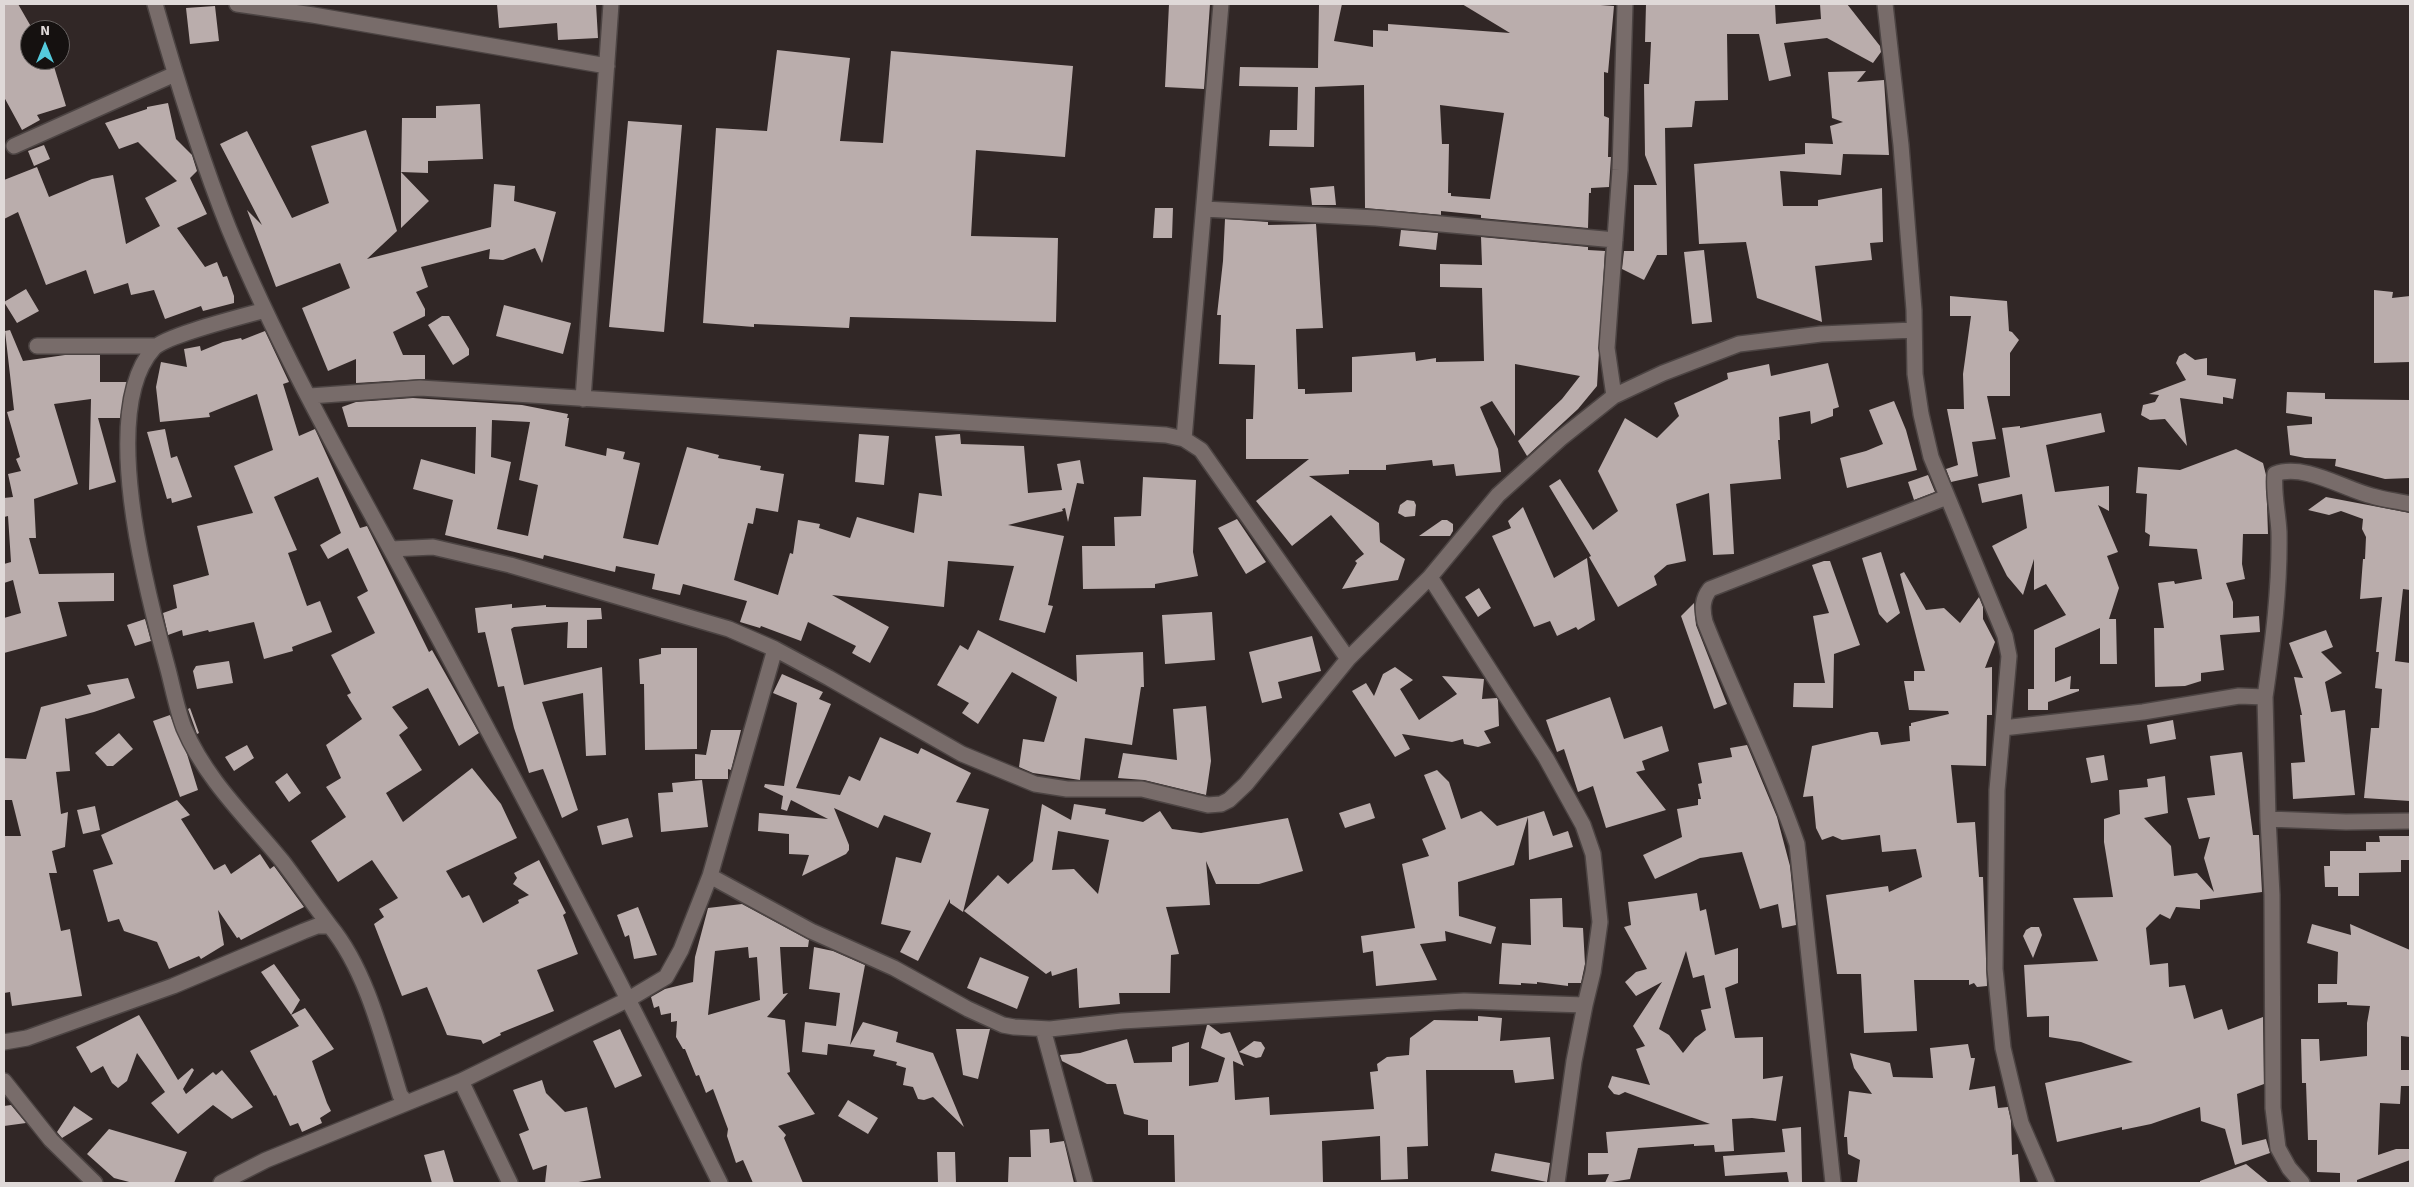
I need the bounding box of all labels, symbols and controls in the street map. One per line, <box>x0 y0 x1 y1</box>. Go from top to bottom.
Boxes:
north arrow <box>20 20 70 70</box>
text: N <box>40 22 50 39</box>

